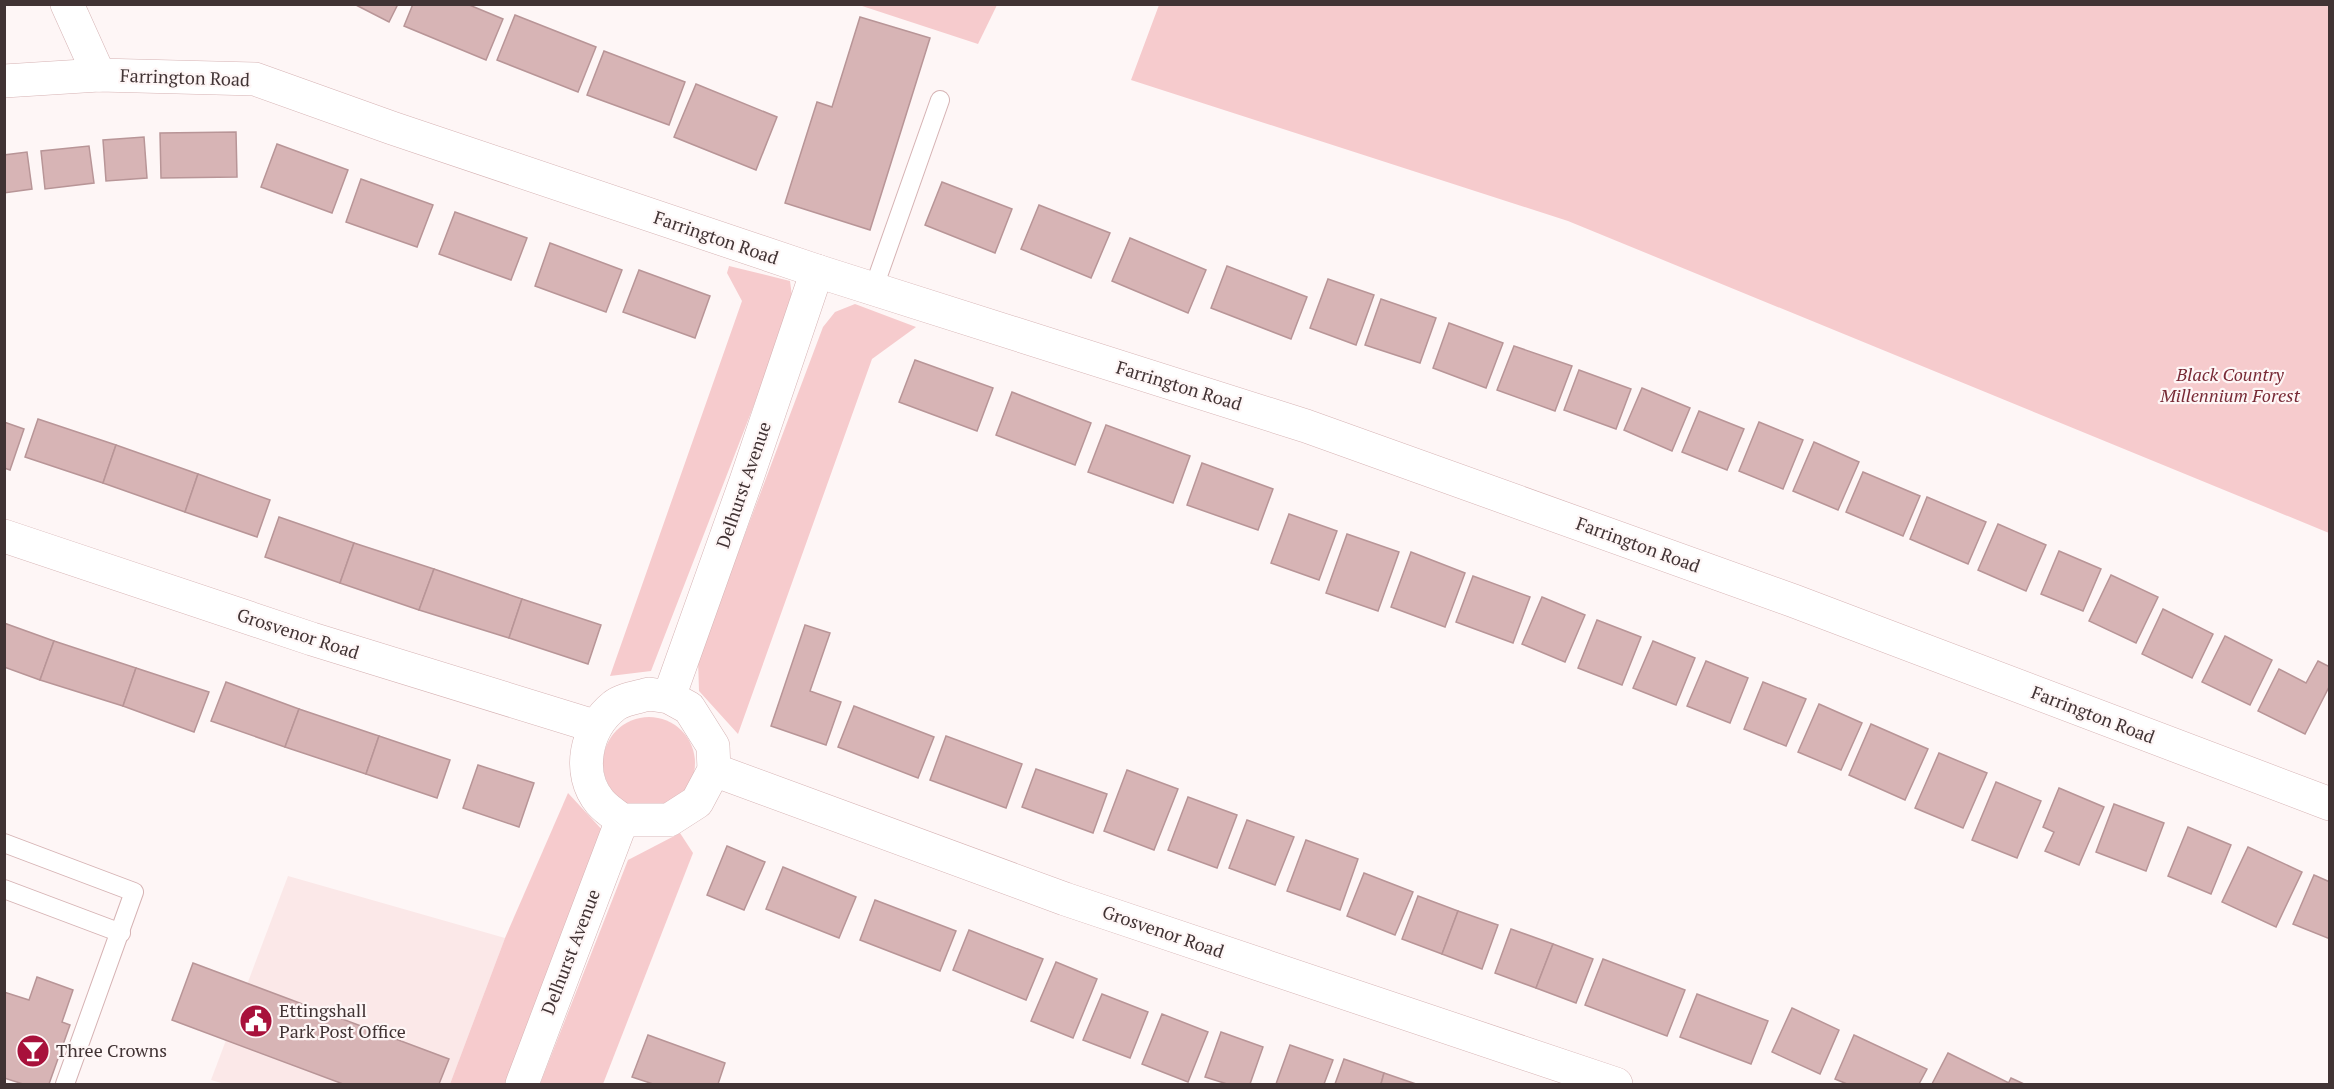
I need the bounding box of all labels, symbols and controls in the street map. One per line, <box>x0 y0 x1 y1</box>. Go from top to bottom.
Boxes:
street label: Farrington Road <box>120 63 250 91</box>
street label: Farrington Road <box>651 205 782 270</box>
street label: Farrington Road <box>1114 355 1245 416</box>
park label: Black Country Millennium Forest <box>2159 362 2301 407</box>
street label: Delhurst Avenue <box>710 418 776 551</box>
street label: Farrington Road <box>1573 511 1704 578</box>
street label: Grosvenor Road <box>234 602 362 664</box>
street label: Farrington Road <box>2028 680 2158 749</box>
street label: Delhurst Avenue <box>535 886 605 1018</box>
street label: Grosvenor Road <box>1099 899 1227 963</box>
place label: Ettingshall Park Post Office <box>279 998 406 1043</box>
public building icon: Ettingshall Park Post Office <box>238 1003 274 1039</box>
bar icon: Three Crowns <box>15 1033 51 1069</box>
place label: Three Crowns <box>56 1038 167 1062</box>

